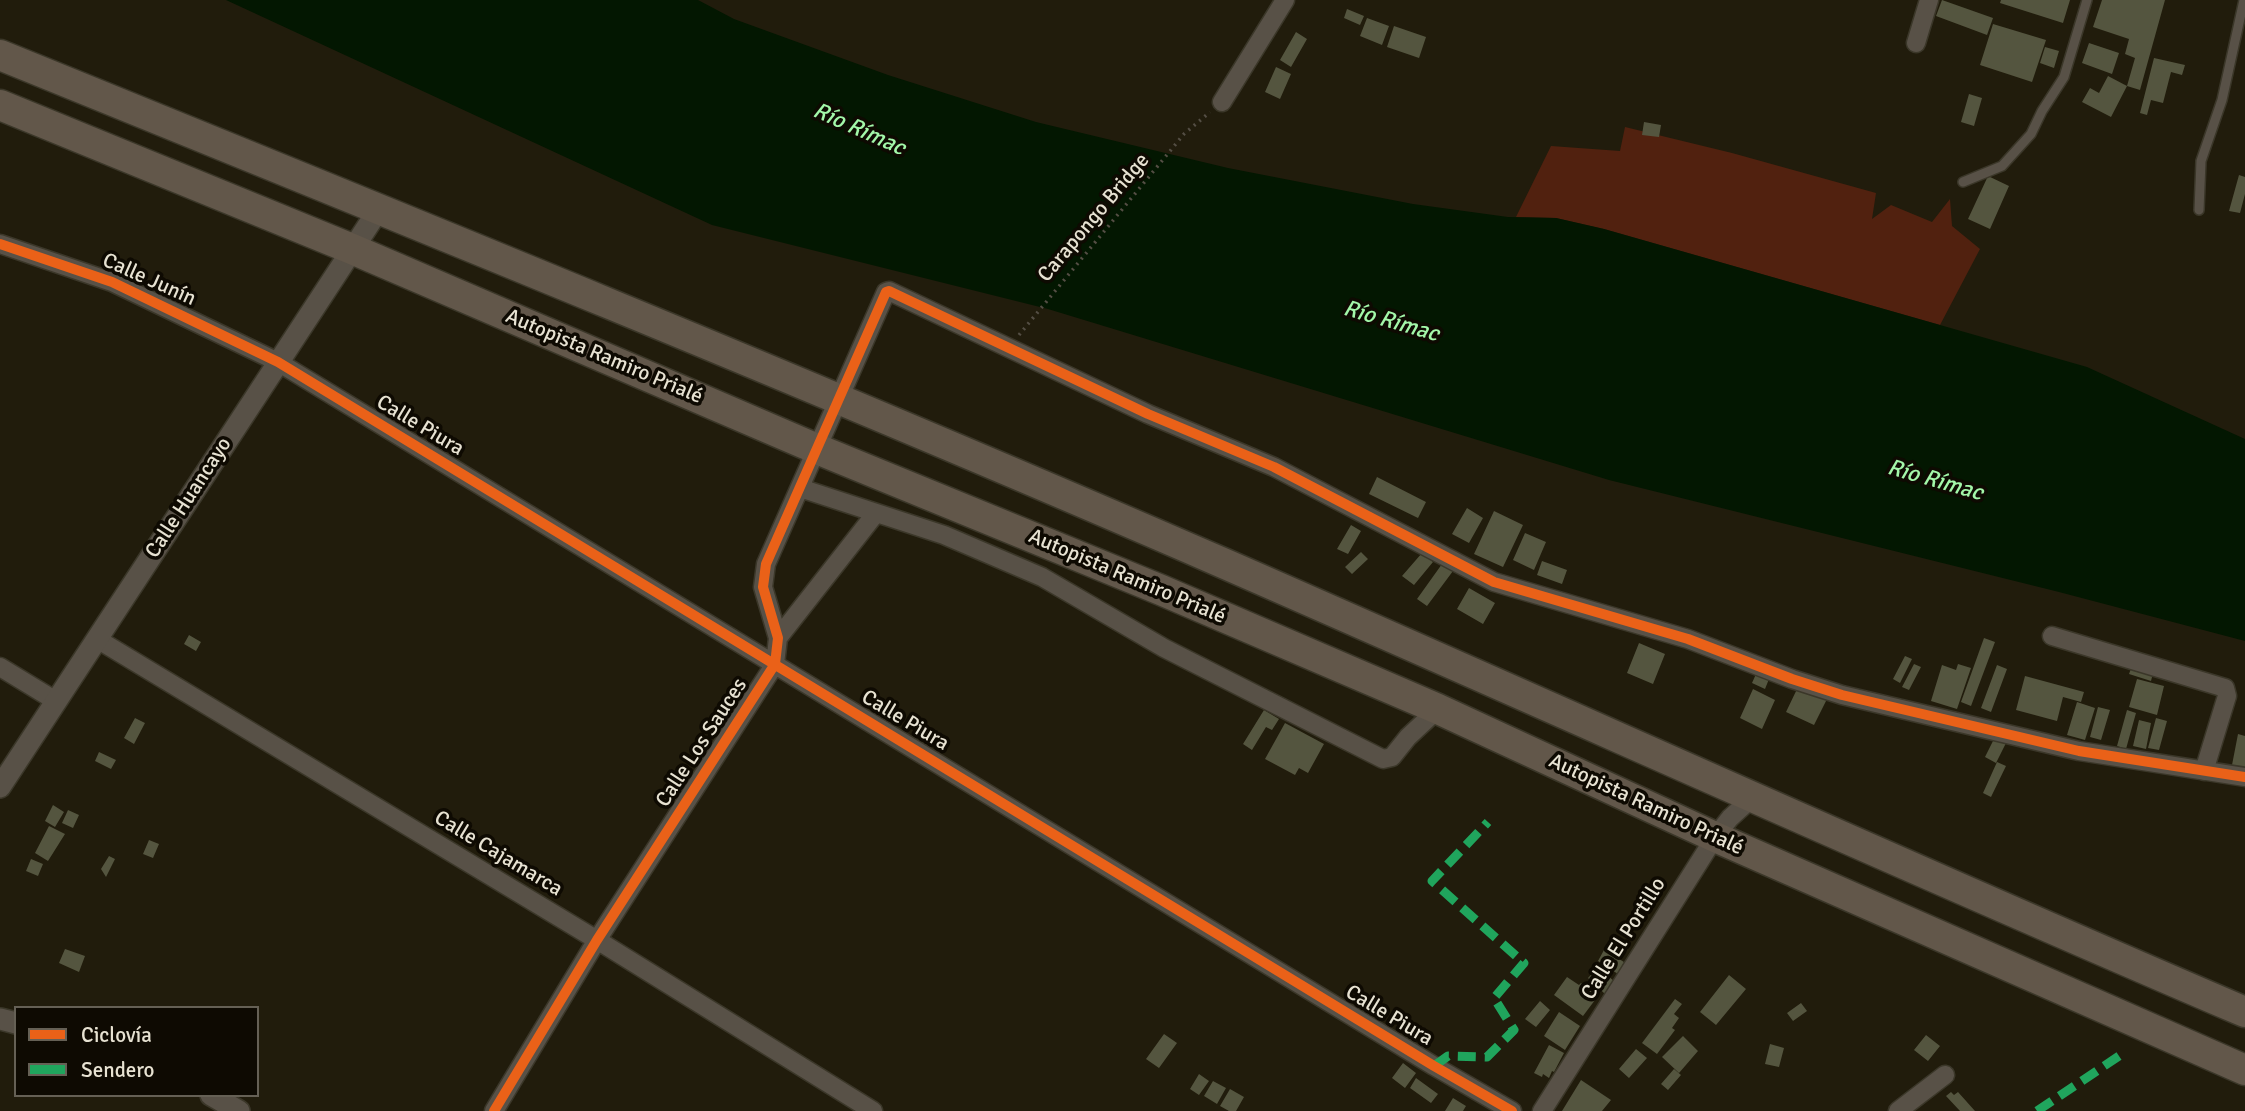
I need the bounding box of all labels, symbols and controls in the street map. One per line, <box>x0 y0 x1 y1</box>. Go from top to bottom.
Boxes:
water label: Río Rímac <box>809 97 909 163</box>
street label: Carapongo Bridge <box>1033 148 1155 288</box>
street label: Calle Junín <box>98 248 200 312</box>
water label: Río Rímac <box>1340 295 1442 349</box>
street label: Autopista Ramiro Prialé <box>502 304 706 410</box>
street label: Calle Piura <box>372 390 468 462</box>
street label: Calle Huancayo <box>141 433 237 563</box>
water label: Río Rímac <box>1884 454 1986 508</box>
street label: Autopista Ramiro Prialé <box>1025 524 1229 630</box>
street label: Calle Los Sauces <box>651 674 753 812</box>
street label: Calle Piura <box>857 685 953 757</box>
street label: Autopista Ramiro Prialé <box>1545 749 1747 861</box>
street label: Calle Cajamarca <box>429 806 567 902</box>
street label: Calle El Portillo <box>1576 873 1672 1005</box>
street label: Calle Piura <box>1341 980 1437 1052</box>
legend <box>14 1006 259 1097</box>
text: Ciclovía <box>81 1022 152 1048</box>
text: Sendero <box>81 1057 155 1083</box>

